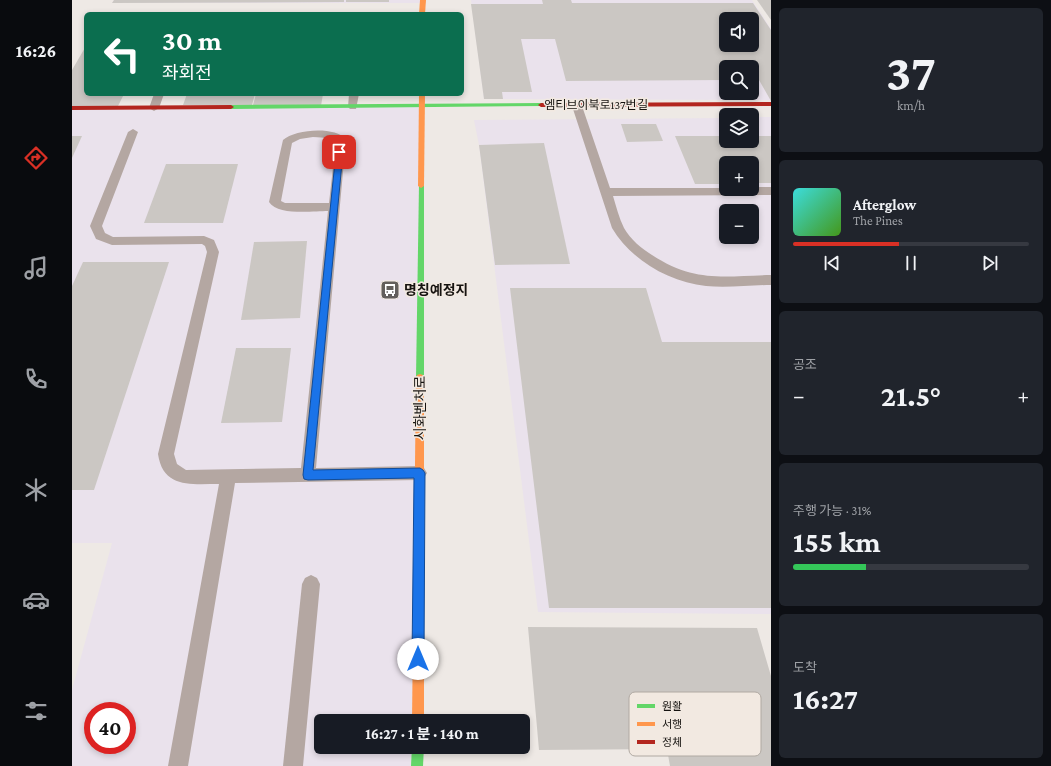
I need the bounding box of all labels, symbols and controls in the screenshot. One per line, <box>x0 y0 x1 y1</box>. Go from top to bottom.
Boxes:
map controls <box>719 12 759 244</box>
button: sound <box>719 12 759 52</box>
text: 30 m <box>162 25 222 56</box>
icon: left <box>96 28 148 80</box>
text: 16:26 <box>16 41 56 61</box>
text: 37 <box>886 43 936 101</box>
button: search <box>719 60 759 100</box>
text: 좌회전 <box>162 63 212 83</box>
street label: 엠티브이북로137번길 <box>544 98 648 112</box>
text: km/h <box>897 98 925 113</box>
button: layers <box>719 108 759 148</box>
pin <box>322 135 356 169</box>
icon: arrive <box>328 141 350 163</box>
icon: directions <box>22 144 50 172</box>
button: + <box>719 156 759 196</box>
text: Afterglow <box>853 197 916 213</box>
button: − <box>719 204 759 244</box>
text: The Pines <box>853 213 903 228</box>
icon: previous <box>821 252 843 274</box>
icon: pause <box>900 252 922 274</box>
icon: next <box>979 252 1001 274</box>
icon: music <box>22 254 50 282</box>
bus stop icon: 명칭예정지 <box>379 279 401 301</box>
place label: 명칭예정지 <box>404 282 468 298</box>
text: 공조 <box>793 357 817 372</box>
icon: phone <box>22 365 50 393</box>
street label: 시화벤처로 <box>412 376 428 440</box>
text: 21.5° <box>881 379 941 412</box>
text: − <box>793 383 805 408</box>
text: + <box>1017 383 1029 408</box>
icon: climate <box>22 476 50 504</box>
text: 주행 가능 · 31% <box>793 503 871 518</box>
text: 155 km <box>793 525 881 558</box>
icon: car <box>22 586 50 614</box>
position arrow <box>397 638 439 680</box>
text: 도착 <box>793 660 817 675</box>
text: 16:27 <box>793 682 858 715</box>
legend <box>629 692 761 756</box>
icon: filters <box>22 697 50 725</box>
text: 원활 <box>662 700 682 712</box>
speed limit sign: 40 <box>84 702 136 754</box>
text: 서행 <box>662 718 682 730</box>
text: 16:27 · 1 분 · 140 m <box>365 726 479 742</box>
text: 정체 <box>662 736 682 748</box>

